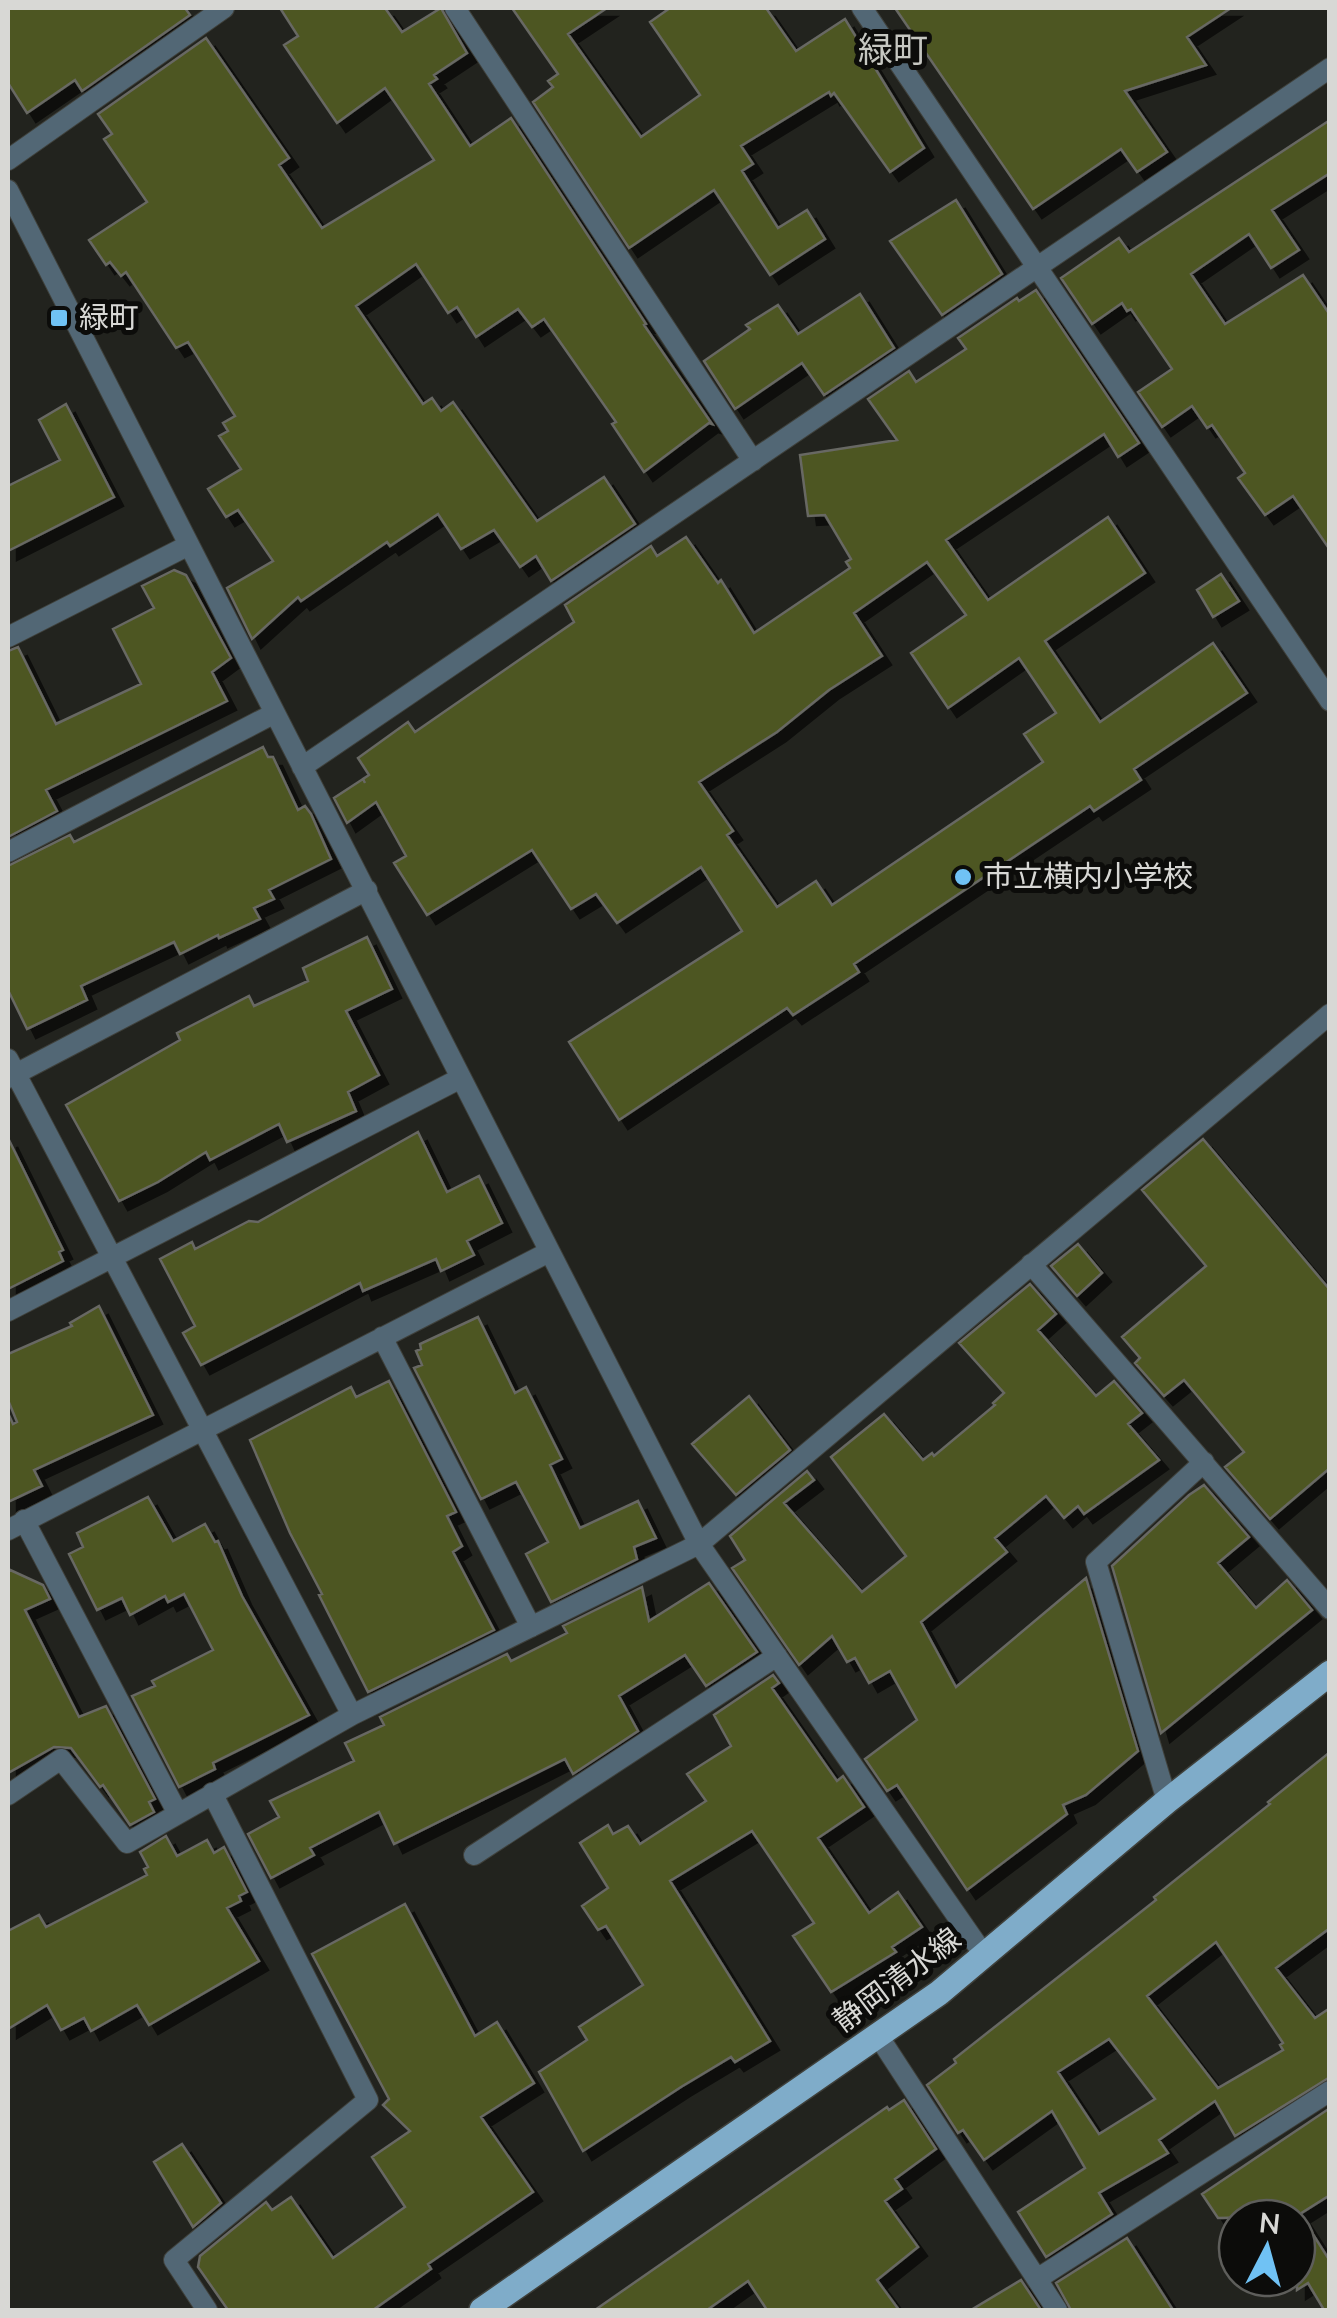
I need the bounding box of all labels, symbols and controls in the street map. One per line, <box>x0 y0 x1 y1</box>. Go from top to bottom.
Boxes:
district label: 緑町 <box>858 27 928 74</box>
place label: 緑町 <box>79 298 139 339</box>
marker: 緑町 <box>48 307 70 329</box>
place label: 市立横内小学校 <box>983 857 1193 898</box>
marker: 市立横内小学校 <box>952 866 974 888</box>
street label: 静岡清水線 <box>825 1919 970 2042</box>
north arrow <box>1217 2198 1317 2298</box>
text: N <box>1257 2204 1282 2244</box>

